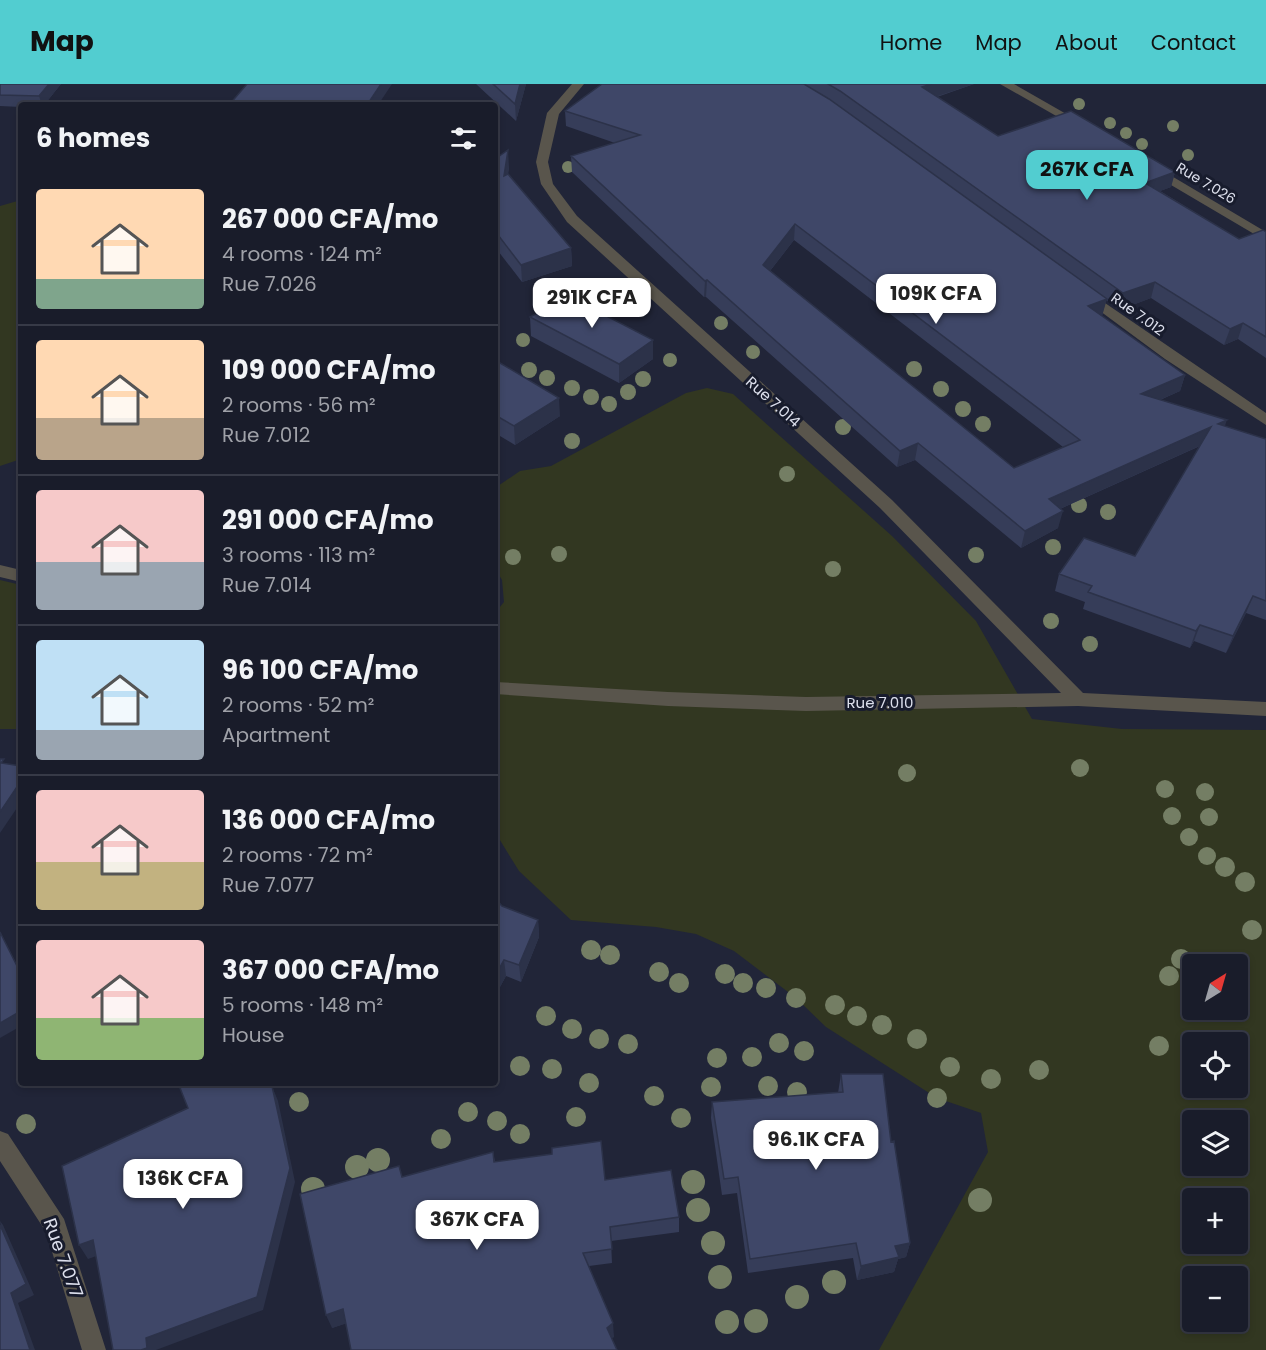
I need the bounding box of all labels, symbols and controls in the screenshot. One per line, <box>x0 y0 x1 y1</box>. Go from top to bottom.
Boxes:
text: Map <box>30 22 94 61</box>
text: Home <box>880 28 942 57</box>
text: Map <box>975 28 1022 57</box>
text: About <box>1055 28 1118 57</box>
text: Contact <box>1151 28 1236 57</box>
text: 6 homes <box>36 120 150 156</box>
icon: filters <box>447 122 480 155</box>
pin: 267K CFA <box>1025 150 1149 201</box>
text: 267K CFA <box>1040 155 1134 183</box>
street label: Rue 7.026 <box>1172 157 1240 209</box>
text: 267 000 CFA/mo <box>222 201 438 237</box>
icon: home <box>84 213 156 285</box>
text: 4 rooms · 124 m² <box>222 240 382 268</box>
text: Rue 7.026 <box>222 270 317 298</box>
pin: 109K CFA <box>874 274 998 325</box>
pin: 291K CFA <box>530 278 654 329</box>
text: 109K CFA <box>890 279 982 307</box>
text: 291K CFA <box>547 283 637 311</box>
street label: Rue 7.012 <box>1107 288 1169 340</box>
text: 109 000 CFA/mo <box>222 352 436 388</box>
icon: home <box>84 364 156 436</box>
street label: Rue 7.014 <box>741 371 805 432</box>
text: 2 rooms · 56 m² <box>222 391 376 419</box>
text: Rue 7.012 <box>222 421 310 449</box>
text: 291 000 CFA/mo <box>222 502 434 538</box>
icon: home <box>84 514 156 586</box>
text: 3 rooms · 113 m² <box>222 541 375 569</box>
text: Rue 7.014 <box>222 571 311 599</box>
text: 96 100 CFA/mo <box>222 652 418 688</box>
icon: home <box>84 664 156 736</box>
text: 2 rooms · 52 m² <box>222 691 374 719</box>
street label: Rue 7.010 <box>846 692 914 713</box>
text: Apartment <box>222 721 330 749</box>
text: 136 000 CFA/mo <box>222 802 435 838</box>
icon: home <box>84 814 156 886</box>
text: 2 rooms · 72 m² <box>222 841 373 869</box>
text: Rue 7.077 <box>222 871 314 899</box>
text: 367 000 CFA/mo <box>222 952 439 988</box>
north arrow <box>1182 954 1248 1020</box>
map controls <box>1182 954 1248 1332</box>
icon: home <box>84 964 156 1036</box>
text: 5 rooms · 148 m² <box>222 991 383 1019</box>
text: House <box>222 1021 284 1049</box>
button: locate <box>1182 1032 1248 1098</box>
button: layers <box>1182 1110 1248 1176</box>
pin: 96.1K CFA <box>747 1120 885 1171</box>
text: 96.1K CFA <box>767 1125 865 1153</box>
pin: 136K CFA <box>121 1159 245 1210</box>
text: 136K CFA <box>137 1164 229 1192</box>
button: + <box>1182 1188 1248 1254</box>
pin: 367K CFA <box>415 1200 539 1251</box>
text: 367K CFA <box>430 1205 524 1233</box>
street label: Rue 7.077 <box>38 1215 89 1301</box>
button: − <box>1182 1266 1248 1332</box>

